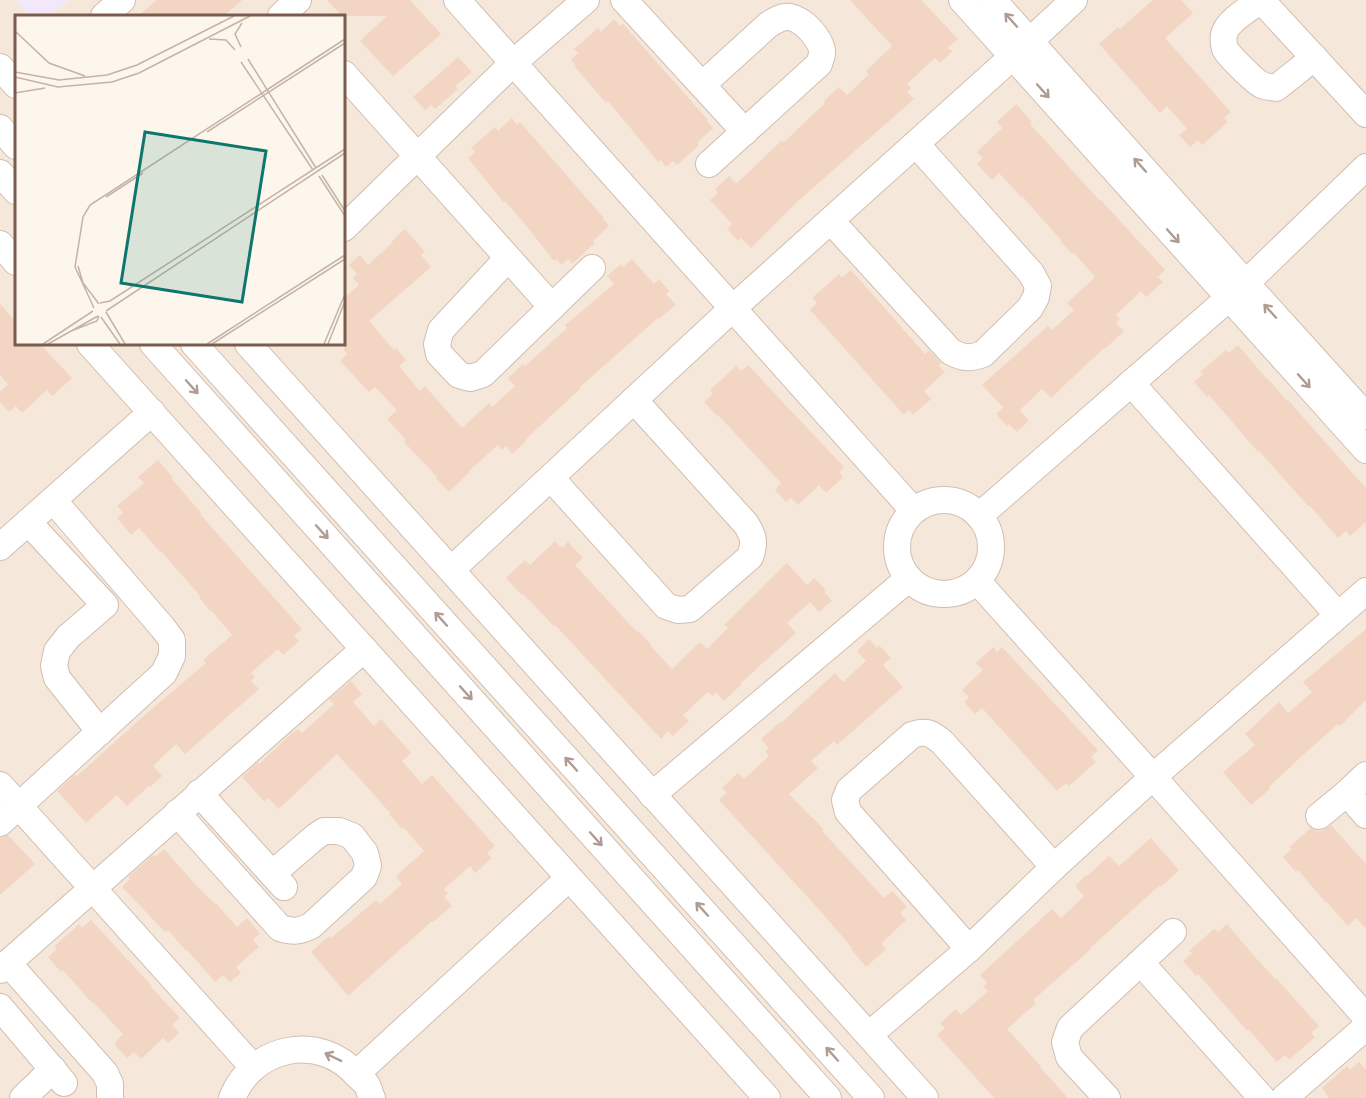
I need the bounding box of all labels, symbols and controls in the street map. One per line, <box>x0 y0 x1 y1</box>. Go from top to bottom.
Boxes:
one-way arrow <box>1004 12 1018 27</box>
inset map <box>15 15 345 345</box>
one-way arrow <box>1036 83 1050 98</box>
one-way arrow <box>1133 158 1147 173</box>
one-way arrow <box>1166 228 1180 243</box>
one-way arrow <box>1263 303 1277 318</box>
one-way arrow <box>1297 373 1311 388</box>
one-way arrow <box>185 379 199 394</box>
one-way arrow <box>315 525 329 540</box>
one-way arrow <box>434 612 448 627</box>
one-way arrow <box>459 685 473 700</box>
one-way arrow <box>565 757 579 772</box>
one-way arrow <box>589 831 603 846</box>
one-way arrow <box>695 902 709 917</box>
one-way arrow <box>825 1047 839 1062</box>
one-way arrow <box>324 1051 342 1063</box>

